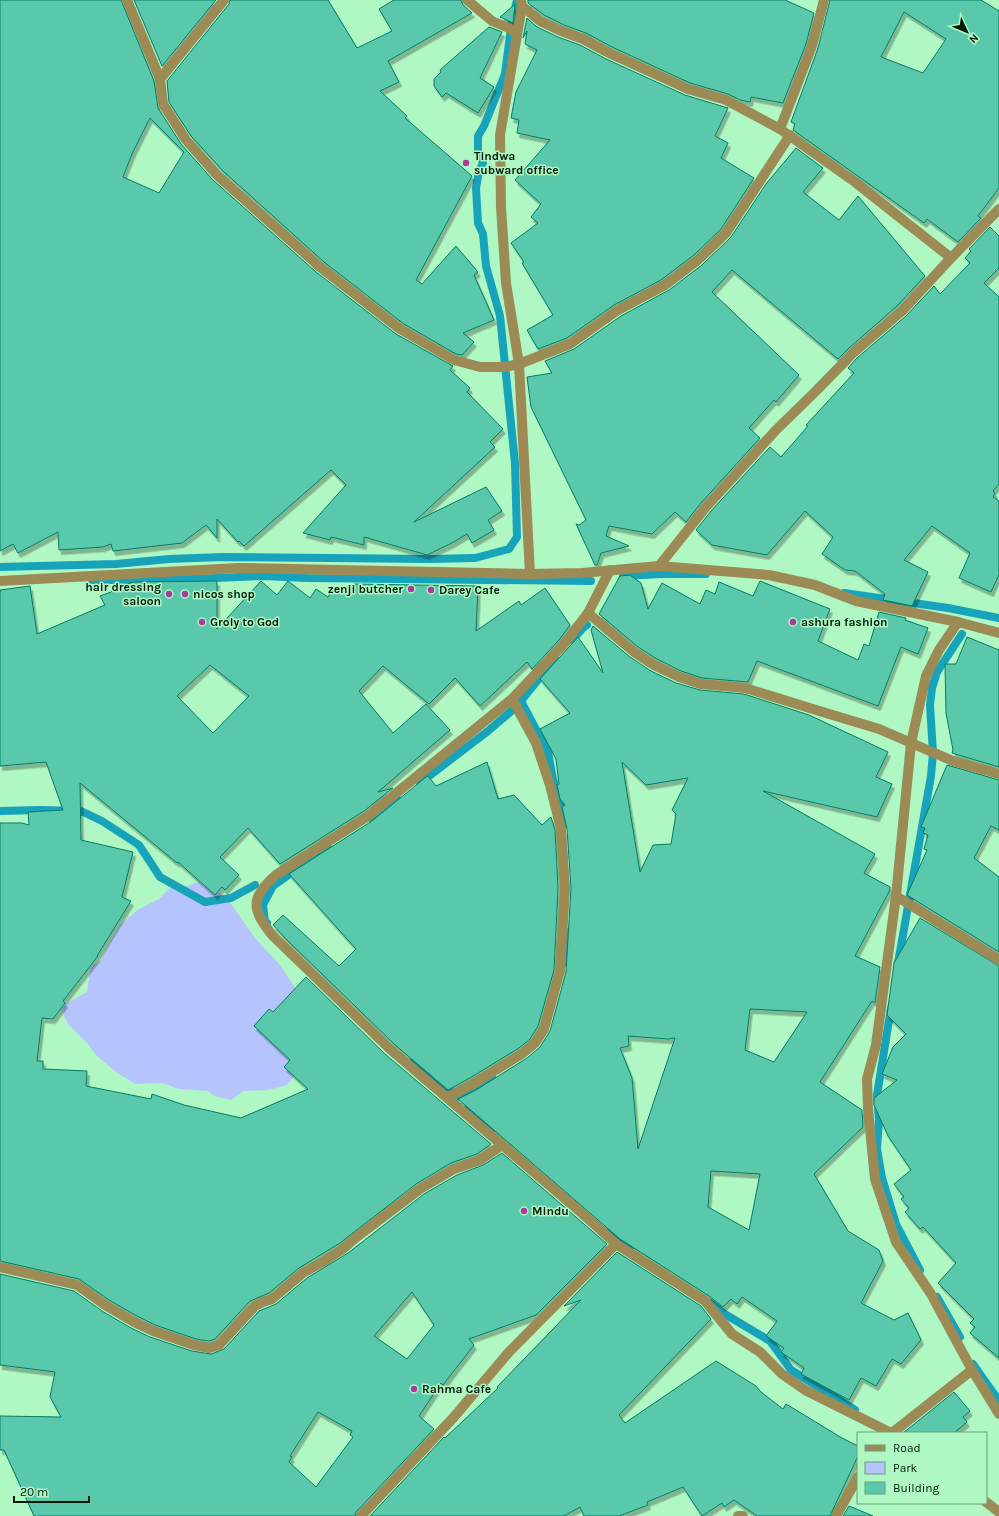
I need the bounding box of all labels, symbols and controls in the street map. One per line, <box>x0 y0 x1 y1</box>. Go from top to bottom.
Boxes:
north arrow <box>947 12 987 52</box>
text: N <box>966 31 981 46</box>
place label: Tindwa subward office <box>474 149 559 177</box>
marker: Tindwa subward office <box>461 158 471 168</box>
place label: hair dressing saloon <box>85 580 161 608</box>
place label: zenji butcher <box>328 582 403 596</box>
place label: Darey Cafe <box>439 583 500 597</box>
marker: zenji butcher <box>406 584 416 594</box>
marker: Darey Cafe <box>426 585 436 595</box>
place label: nicos shop <box>193 587 255 601</box>
marker: hair dressing saloon <box>164 589 174 599</box>
marker: nicos shop <box>180 589 190 599</box>
place label: Groly to God <box>210 615 279 629</box>
place label: ashura fashion <box>801 615 888 629</box>
marker: Groly to God <box>197 617 207 627</box>
marker: ashura fashion <box>788 617 798 627</box>
place label: Mindu <box>532 1204 569 1218</box>
marker: Mindu <box>519 1206 529 1216</box>
place label: Rahma Cafe <box>422 1382 491 1396</box>
marker: Rahma Cafe <box>409 1384 419 1394</box>
legend <box>857 1432 987 1504</box>
text: Road <box>893 1441 921 1455</box>
text: Park <box>893 1461 918 1475</box>
scale bar <box>14 1478 89 1504</box>
text: Building <box>893 1481 940 1495</box>
text: 20 m <box>20 1485 48 1499</box>

